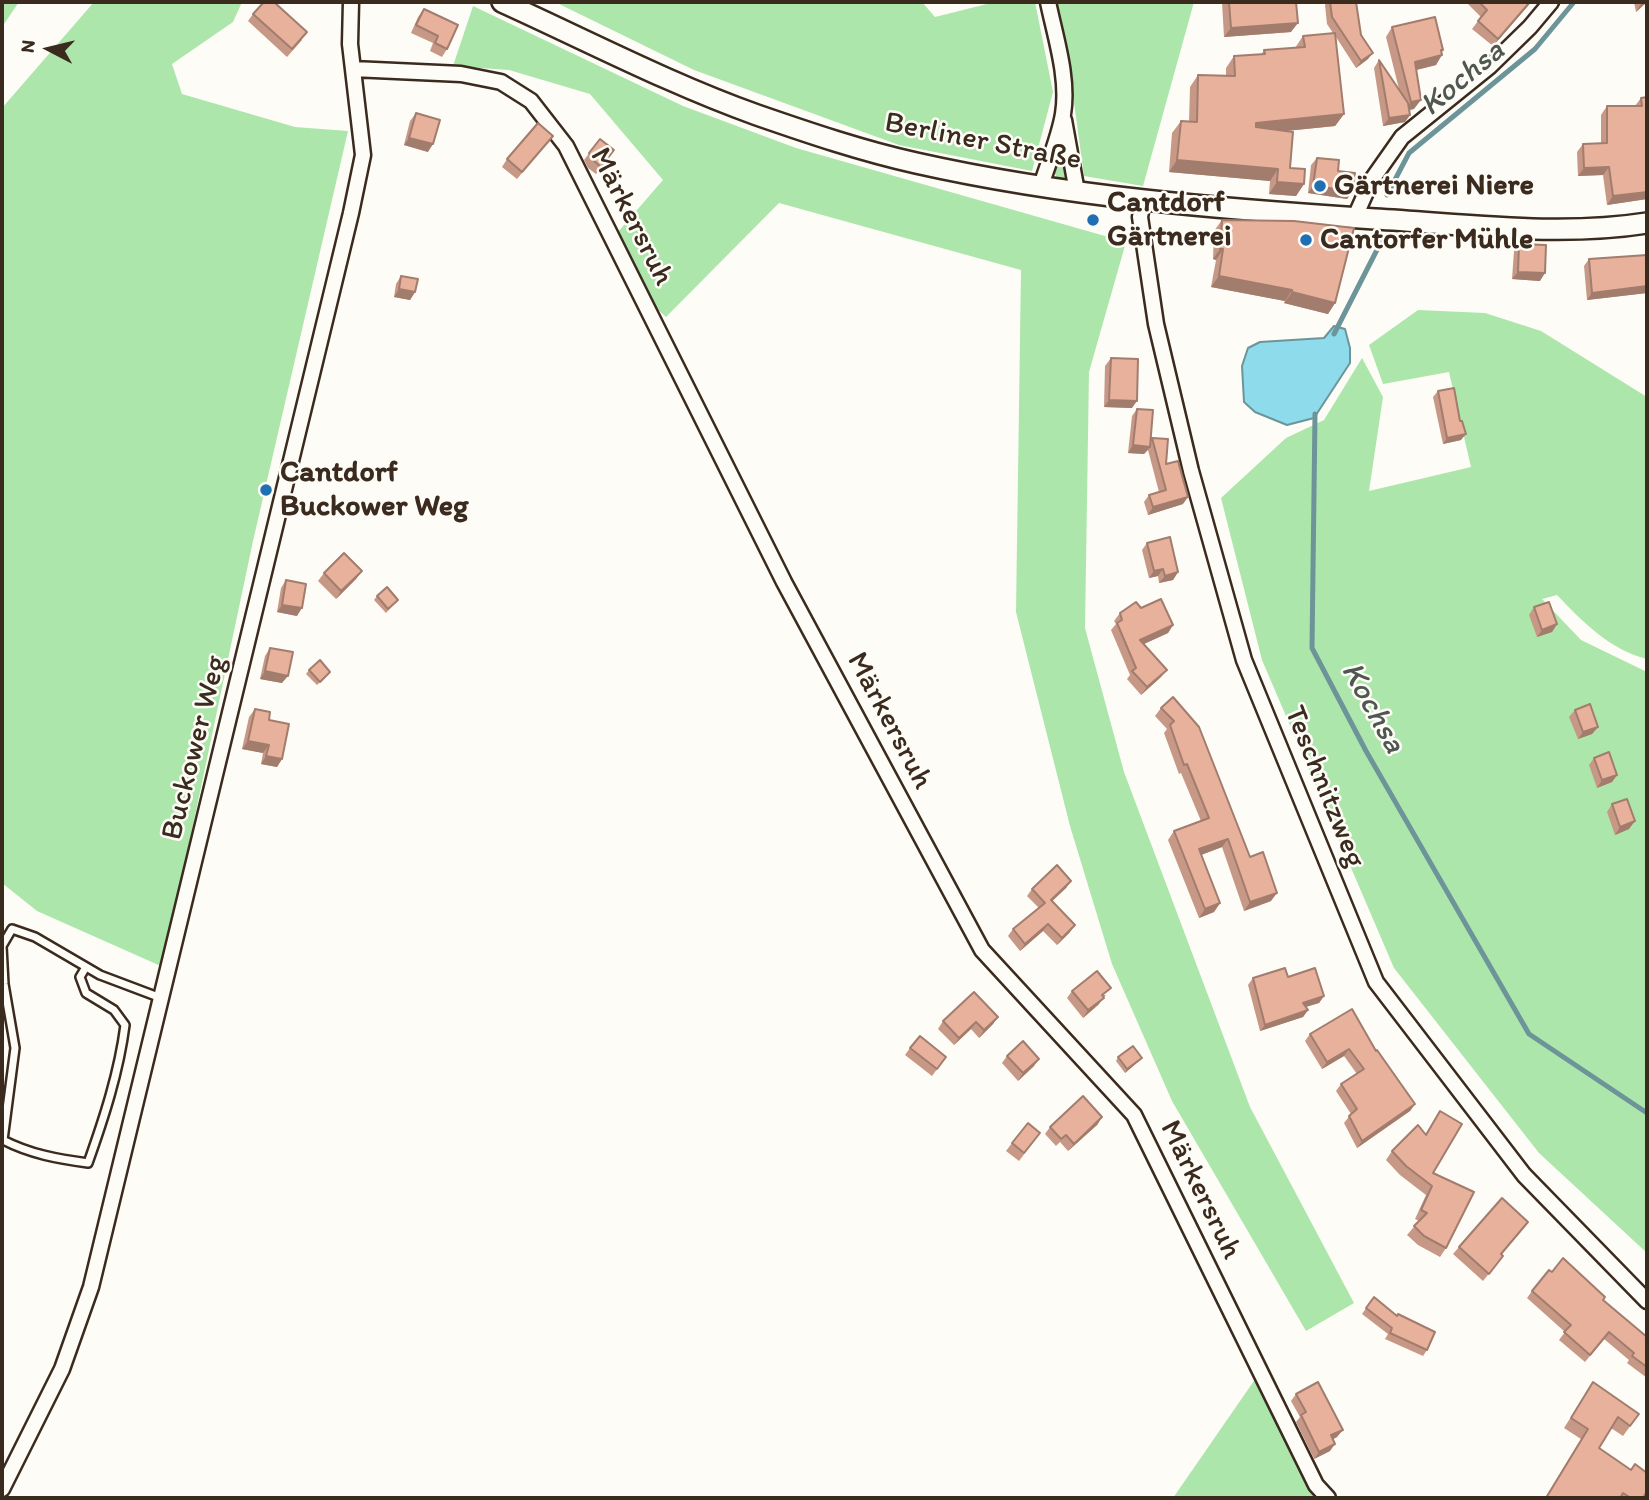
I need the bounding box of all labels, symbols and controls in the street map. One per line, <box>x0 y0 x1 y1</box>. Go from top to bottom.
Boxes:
north arrow <box>14 14 84 84</box>
water label: Kochsa <box>1413 33 1513 125</box>
text: N <box>15 39 40 54</box>
street label: Berliner Straße <box>882 105 1084 179</box>
street label: Märkersruh <box>581 142 681 292</box>
place label: Gärtnerei Niere <box>1334 168 1534 204</box>
marker: Gärtnerei Niere <box>1312 178 1328 194</box>
place label: Cantdorf Gärtnerei <box>1107 185 1232 256</box>
marker: Cantdorf Gärtnerei <box>1085 212 1101 228</box>
place label: Cantorfer Mühle <box>1320 222 1533 258</box>
marker: Cantorfer Mühle <box>1298 232 1314 248</box>
place label: Cantdorf Buckower Weg <box>280 455 468 526</box>
marker: Cantdorf Buckower Weg <box>258 482 274 498</box>
street label: Märkersruh <box>838 646 940 796</box>
street label: Buckower Weg <box>155 652 235 844</box>
water label: Kochsa <box>1331 656 1413 760</box>
street label: Teschnitzweg <box>1275 701 1373 873</box>
street label: Märkersruh <box>1151 1115 1249 1265</box>

